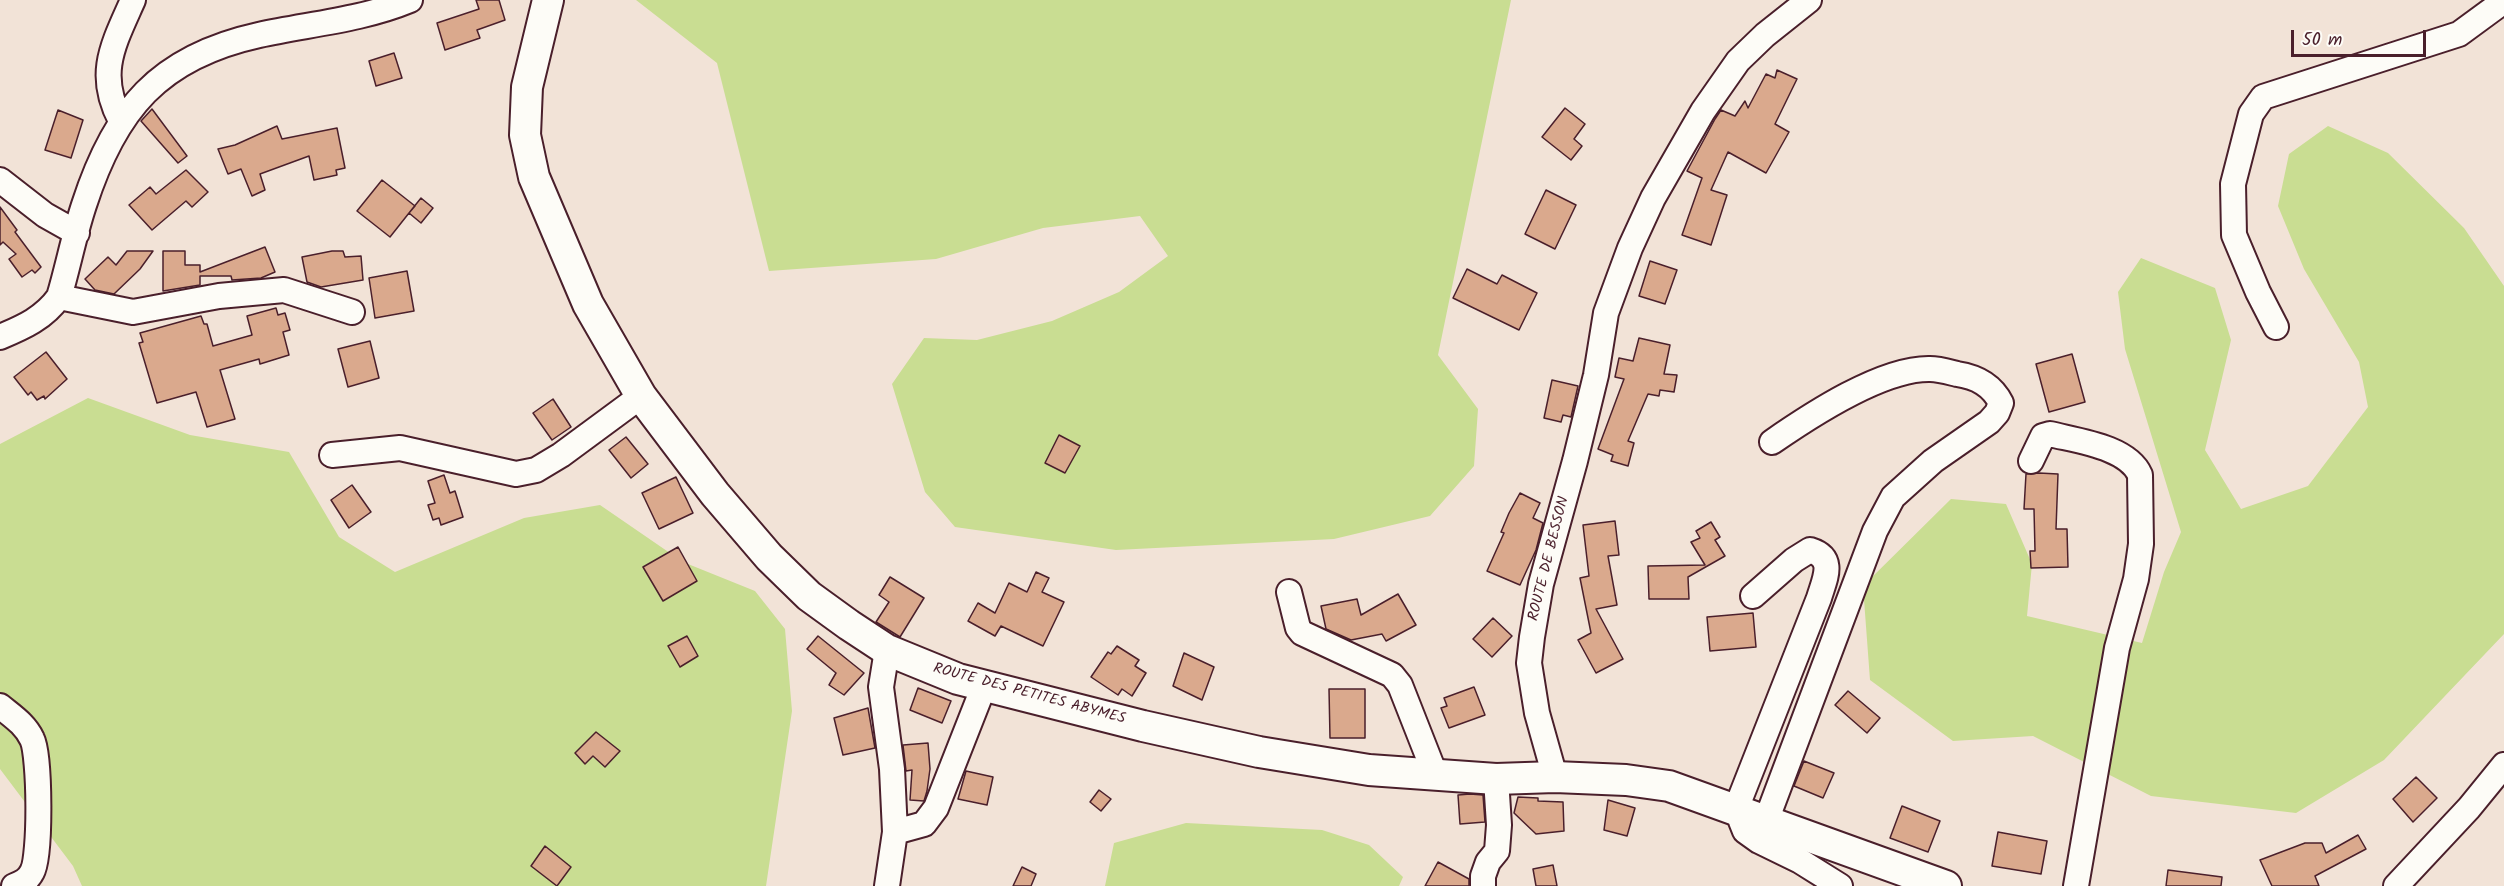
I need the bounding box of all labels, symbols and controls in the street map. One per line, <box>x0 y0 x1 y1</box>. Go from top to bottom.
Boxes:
scale bar <box>2294 18 2429 56</box>
text: 50 m <box>2302 26 2342 55</box>
street label: ROUTE DE BESSON <box>1526 495 1574 623</box>
street label: ROUTE DES PETITES ABYMES <box>931 661 1127 729</box>

